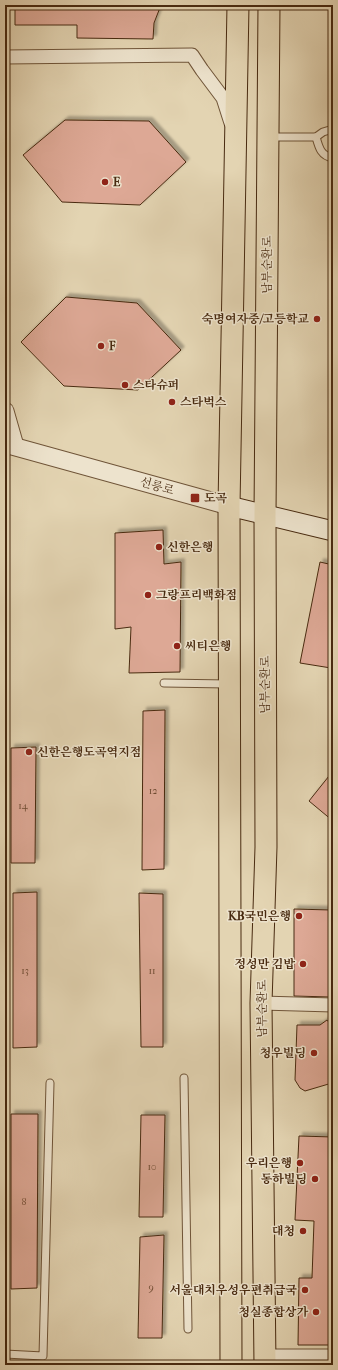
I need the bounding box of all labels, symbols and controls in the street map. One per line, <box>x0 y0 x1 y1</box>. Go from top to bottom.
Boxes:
place label: E <box>113 175 121 189</box>
marker: E <box>100 177 110 187</box>
street label: 남부순환로 <box>260 236 274 294</box>
place label: 숙명여자중/고등학교 <box>202 312 309 326</box>
marker: 숙명여자중/고등학교 <box>312 314 322 324</box>
place label: F <box>108 339 116 353</box>
marker: F <box>96 341 106 351</box>
place label: 스타슈퍼 <box>133 378 179 392</box>
marker: 스타슈퍼 <box>120 380 130 390</box>
place label: 스타벅스 <box>180 395 227 409</box>
marker: 스타벅스 <box>167 397 177 407</box>
street label: 선릉로 <box>138 474 176 498</box>
place label: 도곡 <box>204 491 228 505</box>
marker: 도곡 <box>189 492 201 504</box>
place label: 신한은행 <box>167 540 213 554</box>
marker: 신한은행 <box>154 542 164 552</box>
place label: 그랑프리백화점 <box>156 588 237 602</box>
marker: 그랑프리백화점 <box>143 590 153 600</box>
place label: 씨티은행 <box>185 639 231 653</box>
marker: 씨티은행 <box>172 641 182 651</box>
street label: 남부순환로 <box>258 656 272 714</box>
place label: 신한은행도곡역지점 <box>37 745 141 759</box>
marker: 신한은행도곡역지점 <box>24 747 34 757</box>
house number: 12 <box>149 785 157 797</box>
house number: 14 <box>18 800 29 812</box>
place label: KB국민은행 <box>228 909 291 923</box>
marker: KB국민은행 <box>294 911 304 921</box>
place label: 정성만 김밥 <box>234 957 295 971</box>
marker: 정성만 김밥 <box>298 959 308 969</box>
house number: 13 <box>21 965 29 977</box>
house number: 11 <box>148 965 156 977</box>
street label: 남부순환로 <box>255 980 269 1038</box>
place label: 청우빌딩 <box>260 1046 306 1060</box>
marker: 청우빌딩 <box>309 1048 319 1058</box>
place label: 우리은행 <box>246 1156 292 1170</box>
marker: 우리은행 <box>295 1158 305 1168</box>
house number: 10 <box>147 1161 157 1173</box>
place label: 동하빌딩 <box>261 1172 307 1186</box>
marker: 동하빌딩 <box>310 1174 320 1184</box>
house number: 8 <box>21 1196 27 1208</box>
place label: 대청 <box>272 1224 295 1238</box>
marker: 대청 <box>298 1226 308 1236</box>
house number: 9 <box>148 1282 154 1294</box>
place label: 서울대치우성우편취급국 <box>169 1283 297 1297</box>
marker: 서울대치우성우편취급국 <box>300 1285 310 1295</box>
place label: 청실종합상가 <box>238 1305 308 1319</box>
marker: 청실종합상가 <box>311 1307 321 1317</box>

